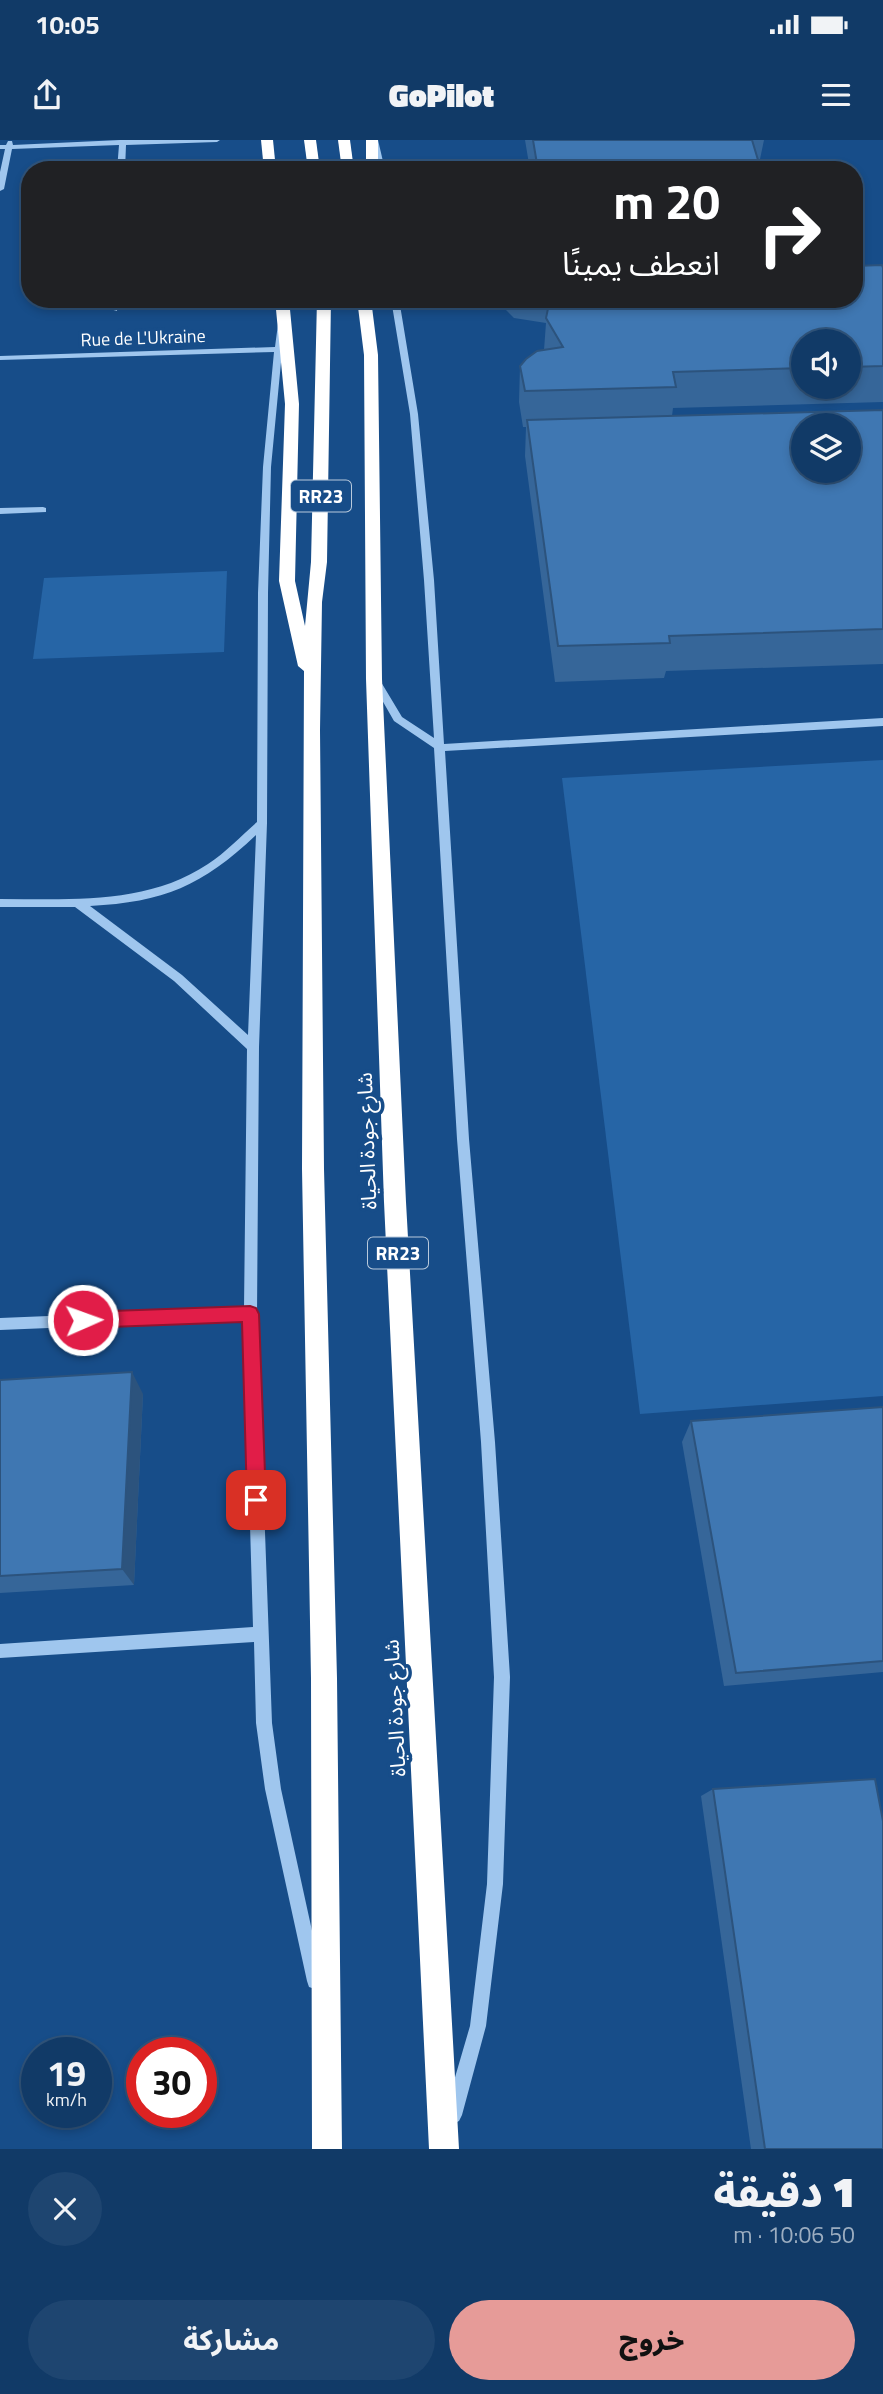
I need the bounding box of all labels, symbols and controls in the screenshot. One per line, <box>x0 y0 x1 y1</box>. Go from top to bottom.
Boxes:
text: 10:05 <box>35 5 100 44</box>
text: GoPilot <box>389 71 494 119</box>
icon: share <box>28 76 66 114</box>
icon: menu <box>817 76 855 114</box>
text: 20 m <box>613 163 720 238</box>
icon: right <box>744 189 835 280</box>
text: انعطف يمينًا <box>562 239 720 287</box>
street label: Rue de L'Ukraine <box>80 322 206 353</box>
map controls <box>791 329 861 483</box>
button: sound <box>791 329 861 399</box>
button: layers <box>791 413 861 483</box>
road number: RR23 <box>291 480 351 512</box>
street label: شارع جودة الحياة <box>348 1072 384 1210</box>
road number: RR23 <box>368 1238 428 1268</box>
position arrow <box>46 1283 120 1357</box>
pin <box>226 1470 286 1530</box>
icon: arrive <box>237 1481 275 1519</box>
street label: شارع جودة الحياة <box>374 1639 414 1777</box>
speed limit sign: 30 <box>126 2037 217 2128</box>
text: 19 <box>47 2046 86 2100</box>
text: km/h <box>46 2086 87 2113</box>
text: 1 دقيقة <box>713 2159 855 2223</box>
button: close <box>28 2172 102 2246</box>
text: 50 m · 10:06 <box>733 2217 855 2252</box>
button: مشاركة <box>28 2300 435 2380</box>
button: خروج <box>449 2300 855 2380</box>

